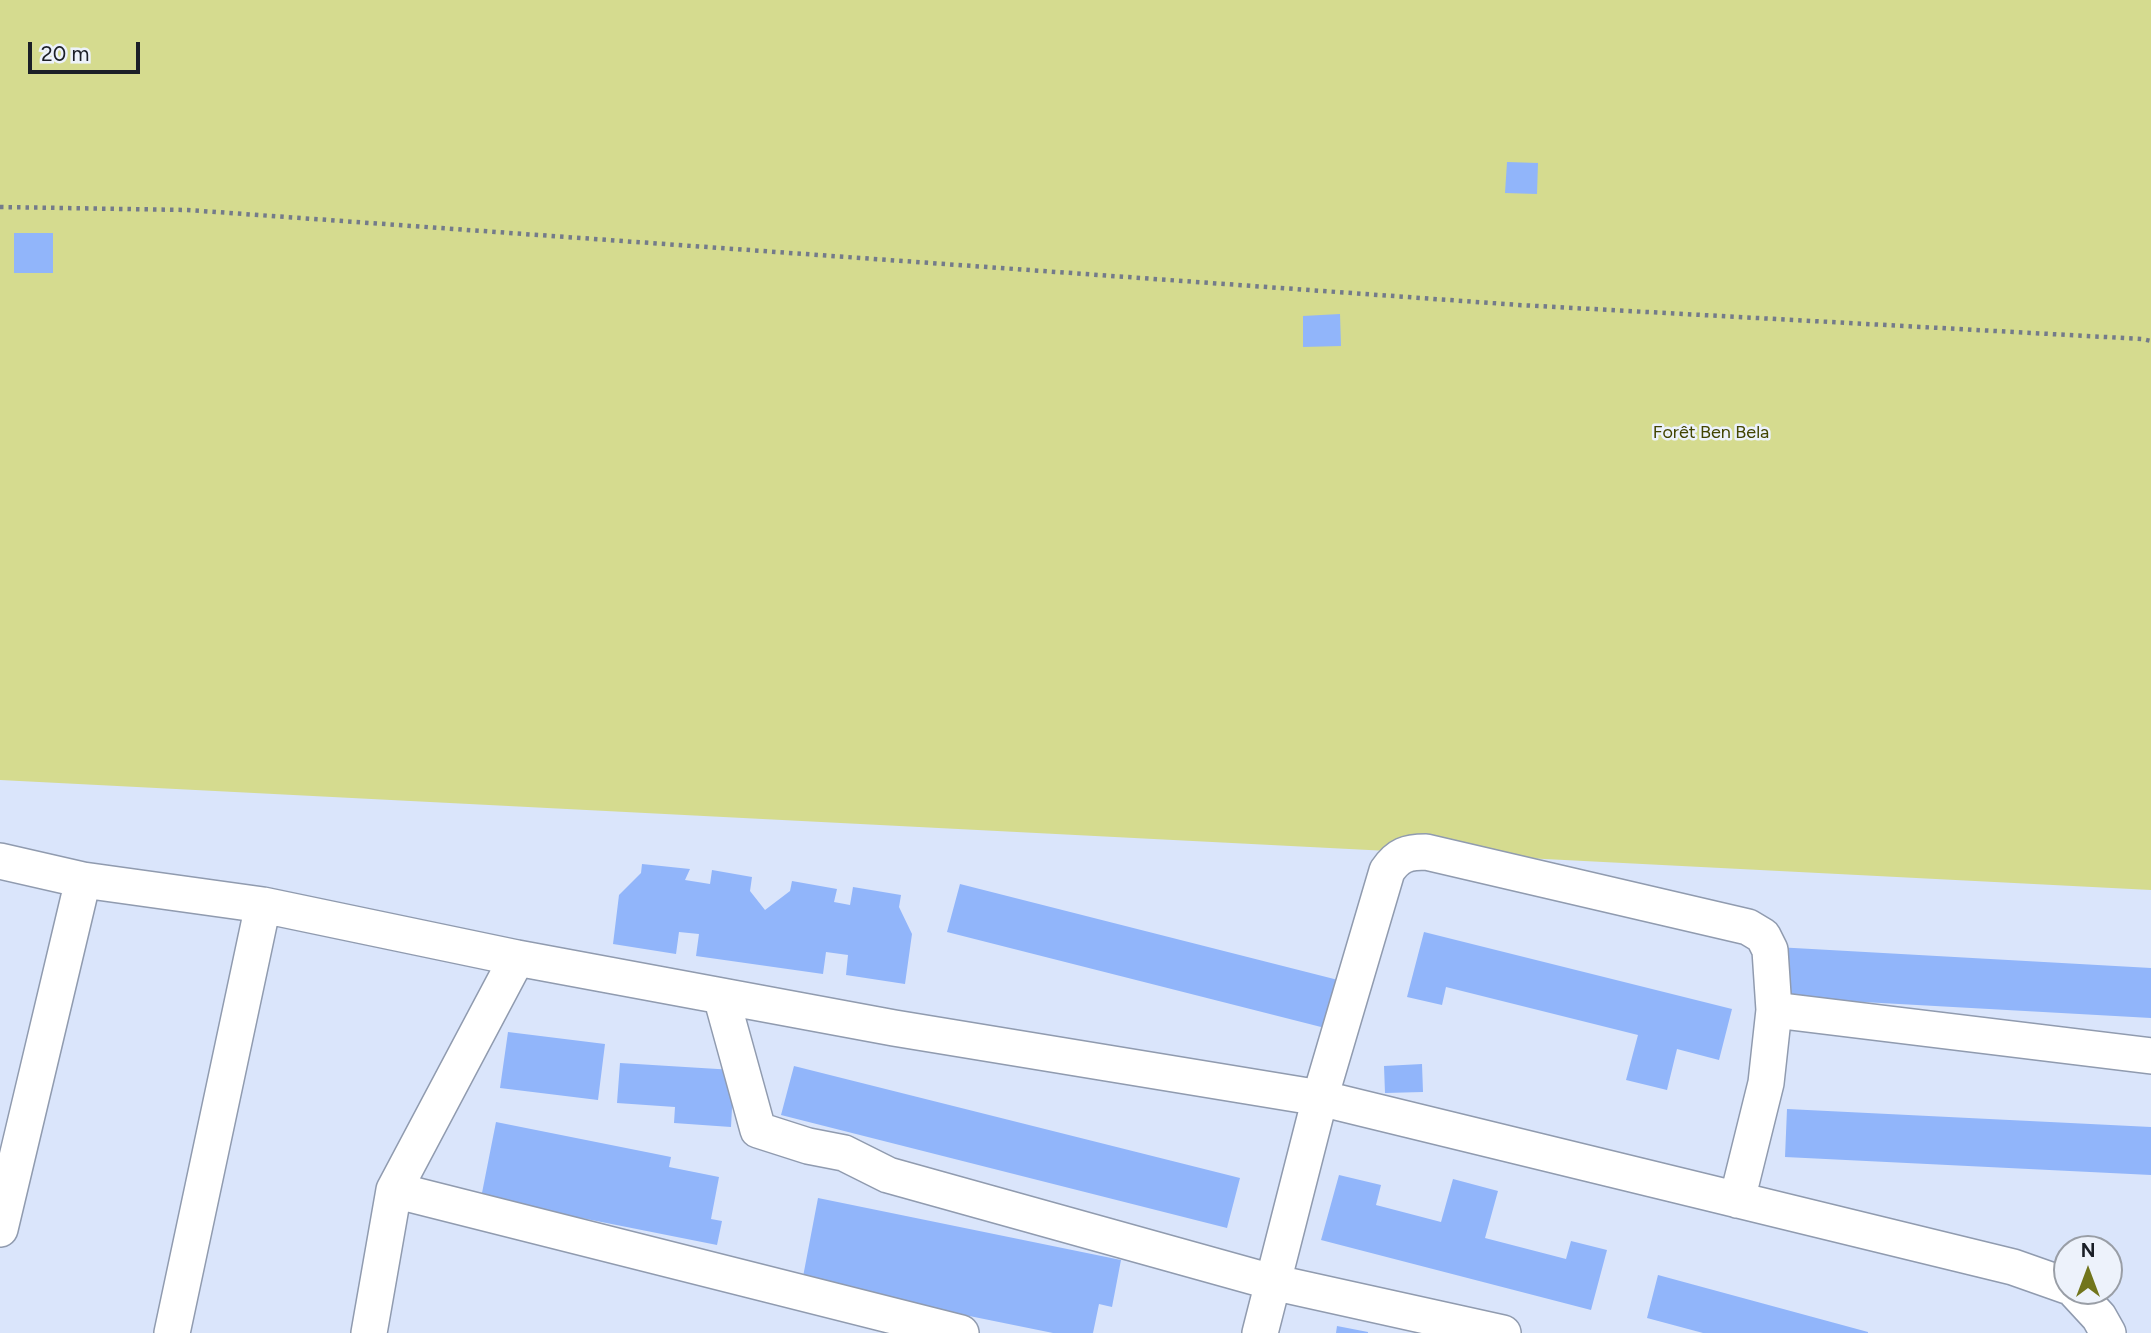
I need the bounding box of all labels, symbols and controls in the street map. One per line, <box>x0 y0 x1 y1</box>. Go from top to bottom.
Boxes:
scale bar <box>32 28 144 72</box>
text: 20 m <box>41 41 89 66</box>
park label: Forêt Ben Bela <box>1653 422 1769 444</box>
north arrow <box>2053 1235 2123 1305</box>
text: N <box>2081 1239 2095 1262</box>

